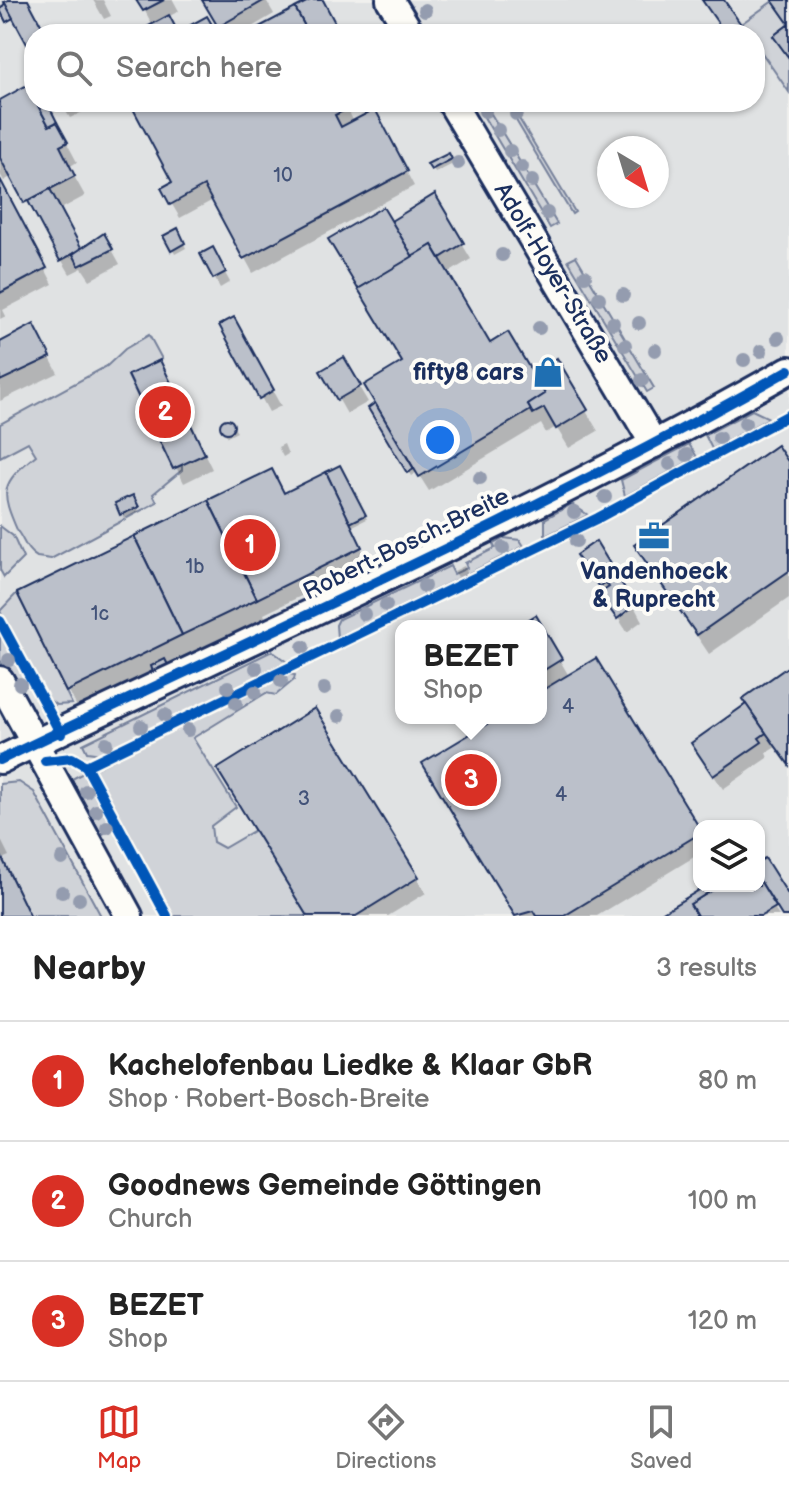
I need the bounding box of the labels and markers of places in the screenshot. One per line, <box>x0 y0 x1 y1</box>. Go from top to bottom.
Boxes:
shop icon: fifty8 cars <box>531 355 565 389</box>
place label: fifty8 cars <box>413 358 524 387</box>
pin: 2 <box>139 382 191 442</box>
pin: 1 <box>224 515 276 575</box>
office icon: Vandenhoeck & Ruprecht <box>637 519 671 553</box>
place label: Vandenhoeck & Ruprecht <box>580 557 728 614</box>
pin: 3 <box>445 750 497 810</box>

